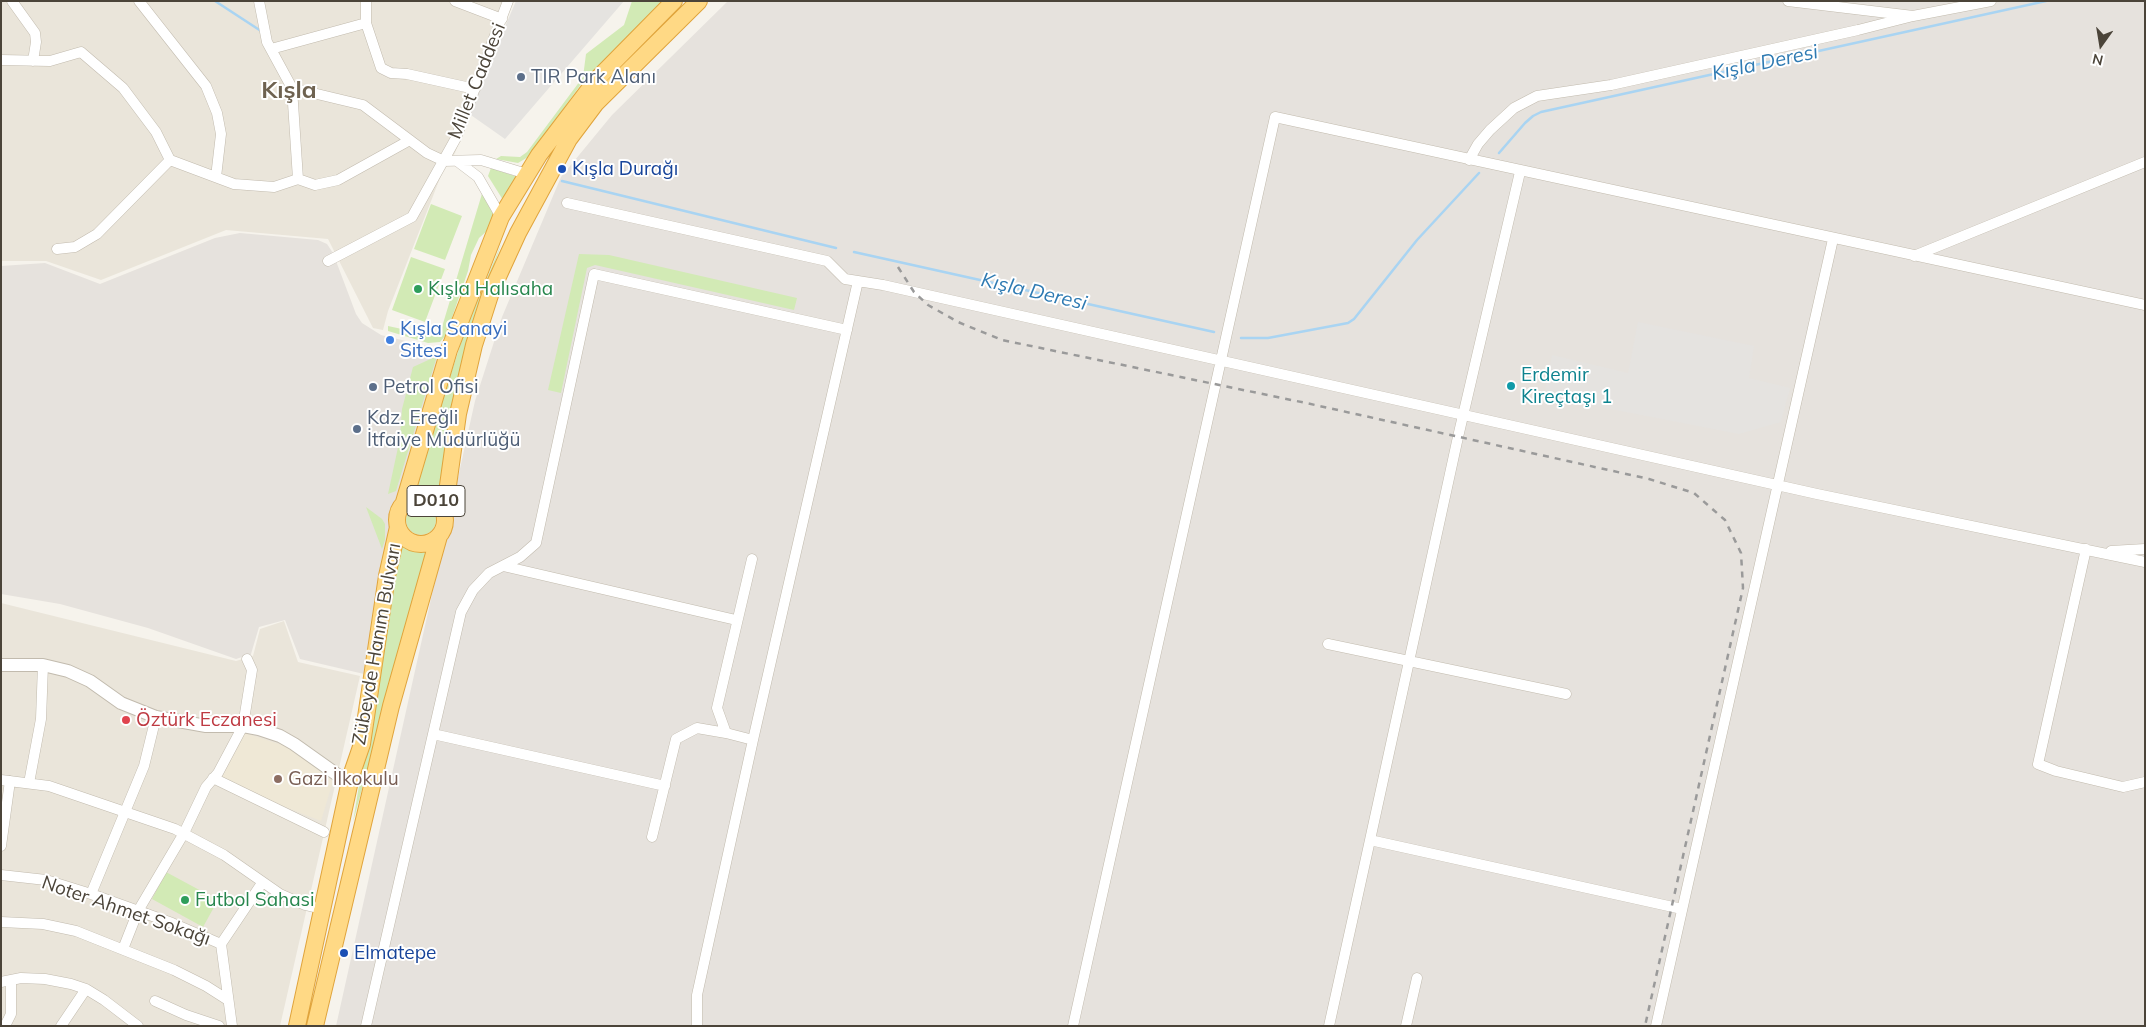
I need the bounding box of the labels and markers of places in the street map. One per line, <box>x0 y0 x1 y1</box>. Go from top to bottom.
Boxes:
place label: TIR Park Alanı <box>531 66 656 88</box>
marker: TIR Park Alanı <box>515 71 527 83</box>
place label: Kışla Durağı <box>572 158 678 180</box>
marker: Kışla Durağı <box>556 163 568 175</box>
place label: Kışla Halısaha <box>428 278 553 300</box>
marker: Kışla Halısaha <box>412 283 424 295</box>
place label: Kışla Sanayi Sitesi <box>400 318 507 362</box>
marker: Kışla Sanayi Sitesi <box>384 334 396 346</box>
place label: Erdemir Kireçtaşı 1 <box>1521 364 1612 408</box>
place label: Petrol Ofisi <box>383 376 479 398</box>
marker: Erdemir Kireçtaşı 1 <box>1505 380 1517 392</box>
marker: Petrol Ofisi <box>367 381 379 393</box>
place label: Kdz. Ereğli İtfaiye Müdürlüğü <box>367 407 521 451</box>
marker: Kdz. Ereğli İtfaiye Müdürlüğü <box>351 423 363 435</box>
place label: Öztürk Eczanesi <box>136 709 277 731</box>
marker: Öztürk Eczanesi <box>120 714 132 726</box>
place label: Gazi İlkokulu <box>288 768 399 790</box>
marker: Gazi İlkokulu <box>272 773 284 785</box>
place label: Futbol Sahasi <box>195 889 315 911</box>
marker: Futbol Sahasi <box>179 894 191 906</box>
place label: Elmatepe <box>354 942 436 964</box>
marker: Elmatepe <box>338 947 350 959</box>

